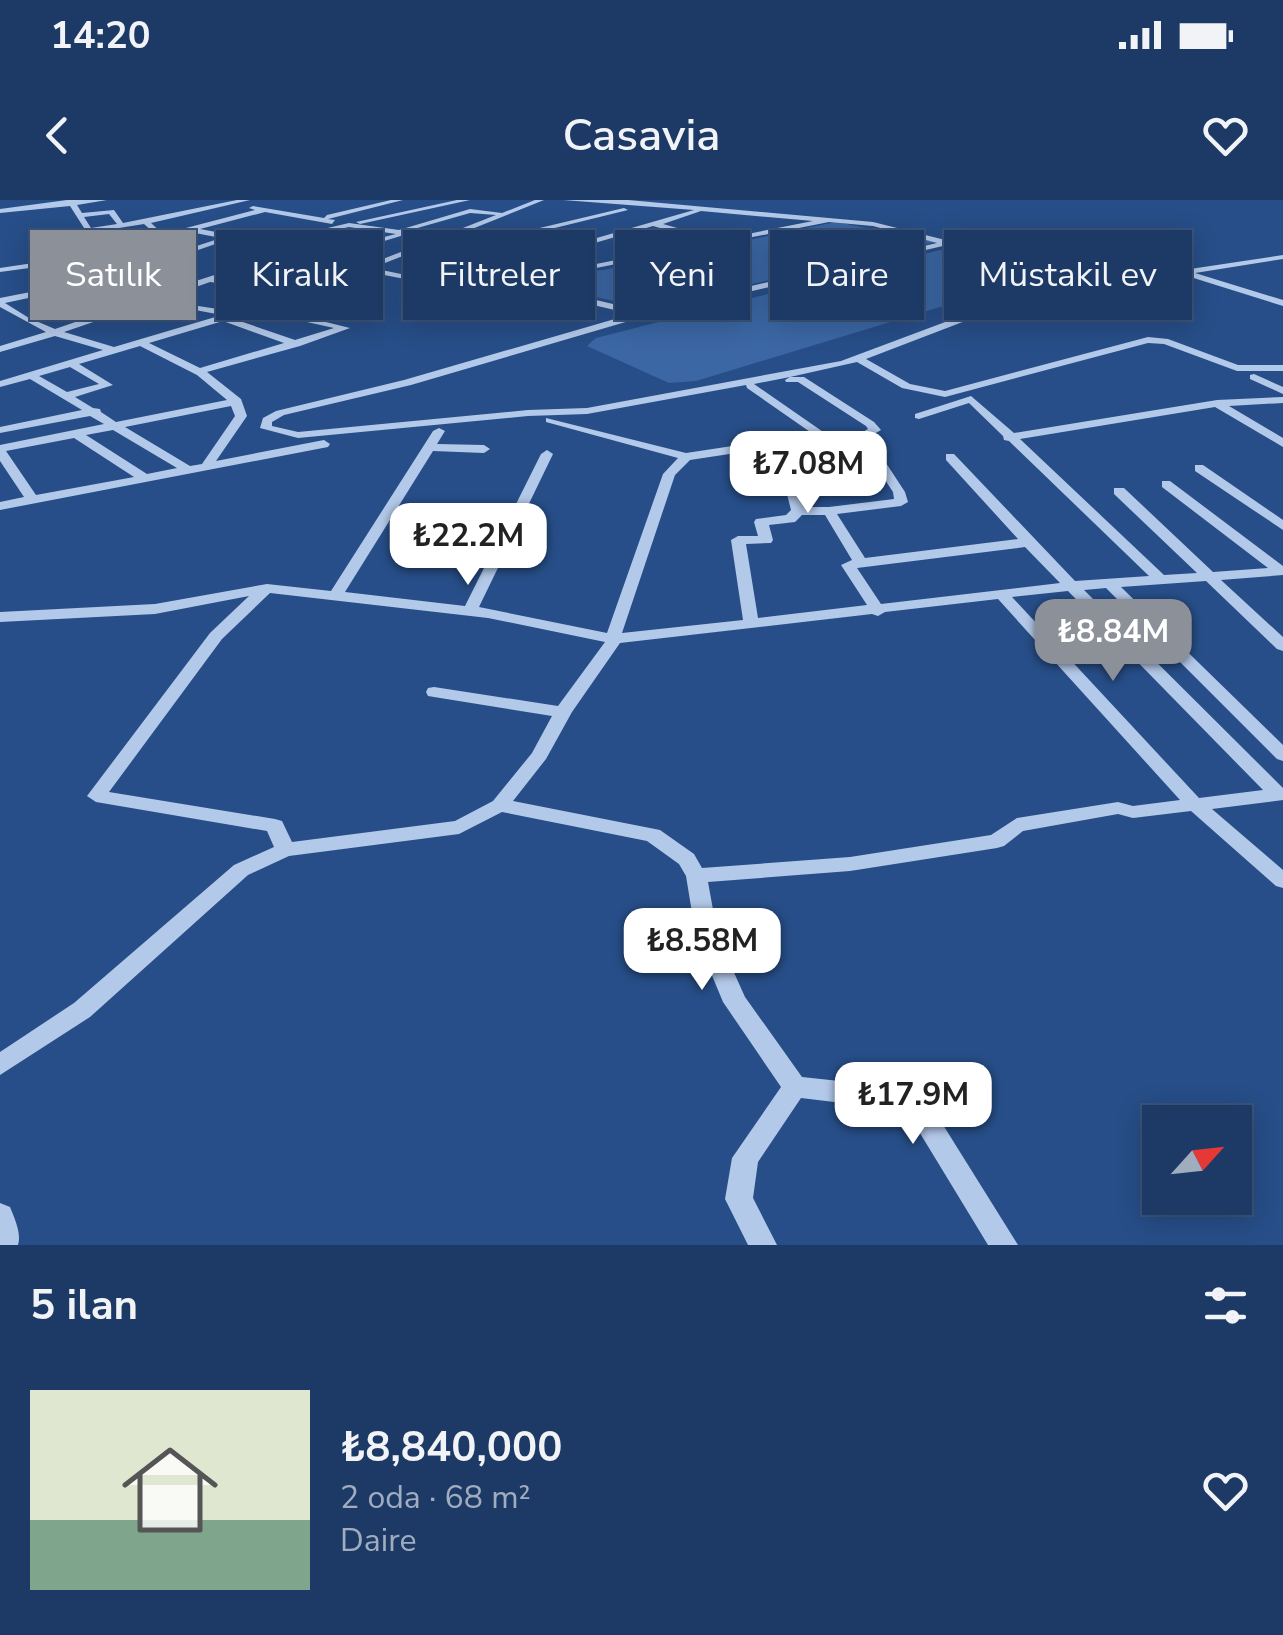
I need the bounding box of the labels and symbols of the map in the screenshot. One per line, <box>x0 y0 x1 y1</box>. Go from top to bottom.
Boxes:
pin: ₺7.08M <box>727 431 889 516</box>
pin: ₺22.2M <box>387 503 549 588</box>
pin: ₺8.84M <box>1032 599 1194 684</box>
pin: ₺8.58M <box>621 908 783 993</box>
pin: ₺17.9M <box>832 1062 994 1147</box>
north arrow <box>1142 1105 1252 1215</box>

